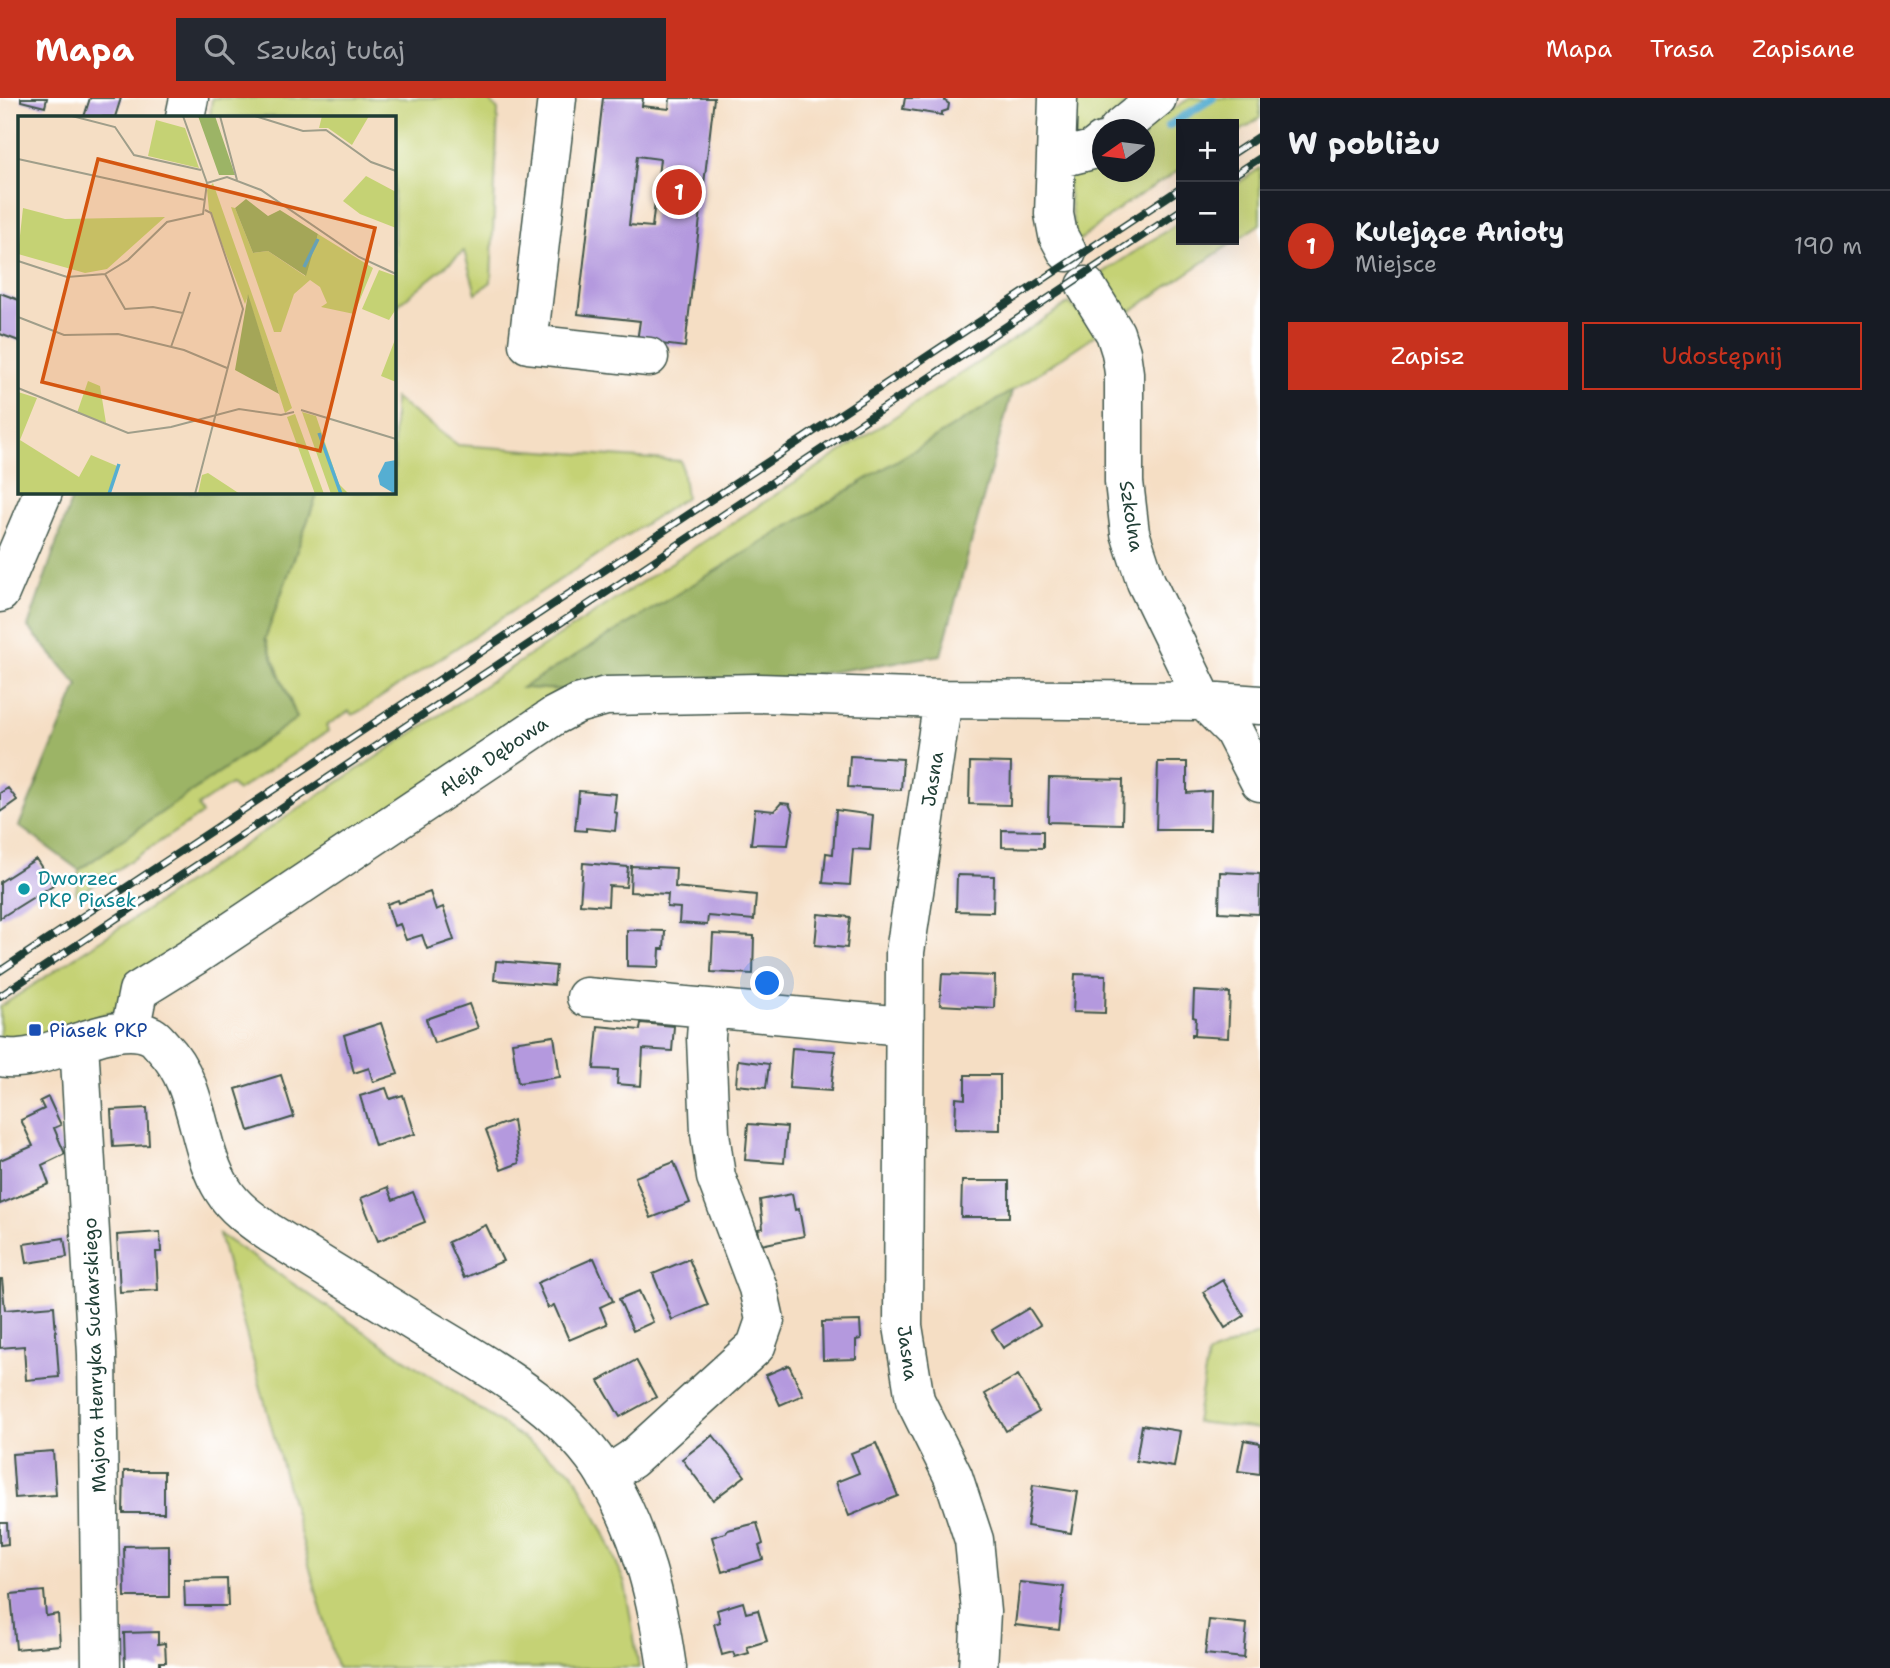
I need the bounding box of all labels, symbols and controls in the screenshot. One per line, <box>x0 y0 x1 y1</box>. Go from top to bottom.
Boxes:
search box <box>176 18 666 81</box>
text: Mapa <box>35 27 134 72</box>
icon: search <box>200 30 238 68</box>
text: Szukaj tutaj <box>256 32 405 67</box>
text: Mapa <box>1546 33 1612 65</box>
text: Trasa <box>1650 33 1714 65</box>
text: Zapisane <box>1752 33 1855 65</box>
inset map <box>18 116 396 494</box>
north arrow <box>1092 119 1155 182</box>
map controls <box>1176 119 1239 245</box>
button: + <box>1176 119 1239 182</box>
text: W pobliżu <box>1288 123 1440 164</box>
pin: 1 <box>656 166 702 218</box>
button: − <box>1176 182 1239 245</box>
text: Kulejące Anioły <box>1355 214 1564 249</box>
text: 1 <box>1306 231 1316 261</box>
text: 190 m <box>1794 231 1862 261</box>
text: Miejsce <box>1355 249 1437 279</box>
button: Zapisz <box>1288 322 1568 390</box>
button: Udostępnij <box>1582 322 1862 390</box>
street label: Szkolna <box>1114 479 1149 554</box>
street label: Aleja Dębowa <box>434 711 553 802</box>
street label: Jasna <box>916 750 949 808</box>
place label: Dworzec PKP Piasek <box>38 866 137 913</box>
marker: Dworzec PKP Piasek <box>16 881 32 897</box>
your location <box>750 966 784 1000</box>
place label: Piasek PKP <box>49 1018 148 1043</box>
marker: Piasek PKP <box>27 1022 43 1038</box>
street label: Majora Henryka Sucharskiego <box>77 1217 112 1493</box>
street label: Jasna <box>891 1324 924 1382</box>

